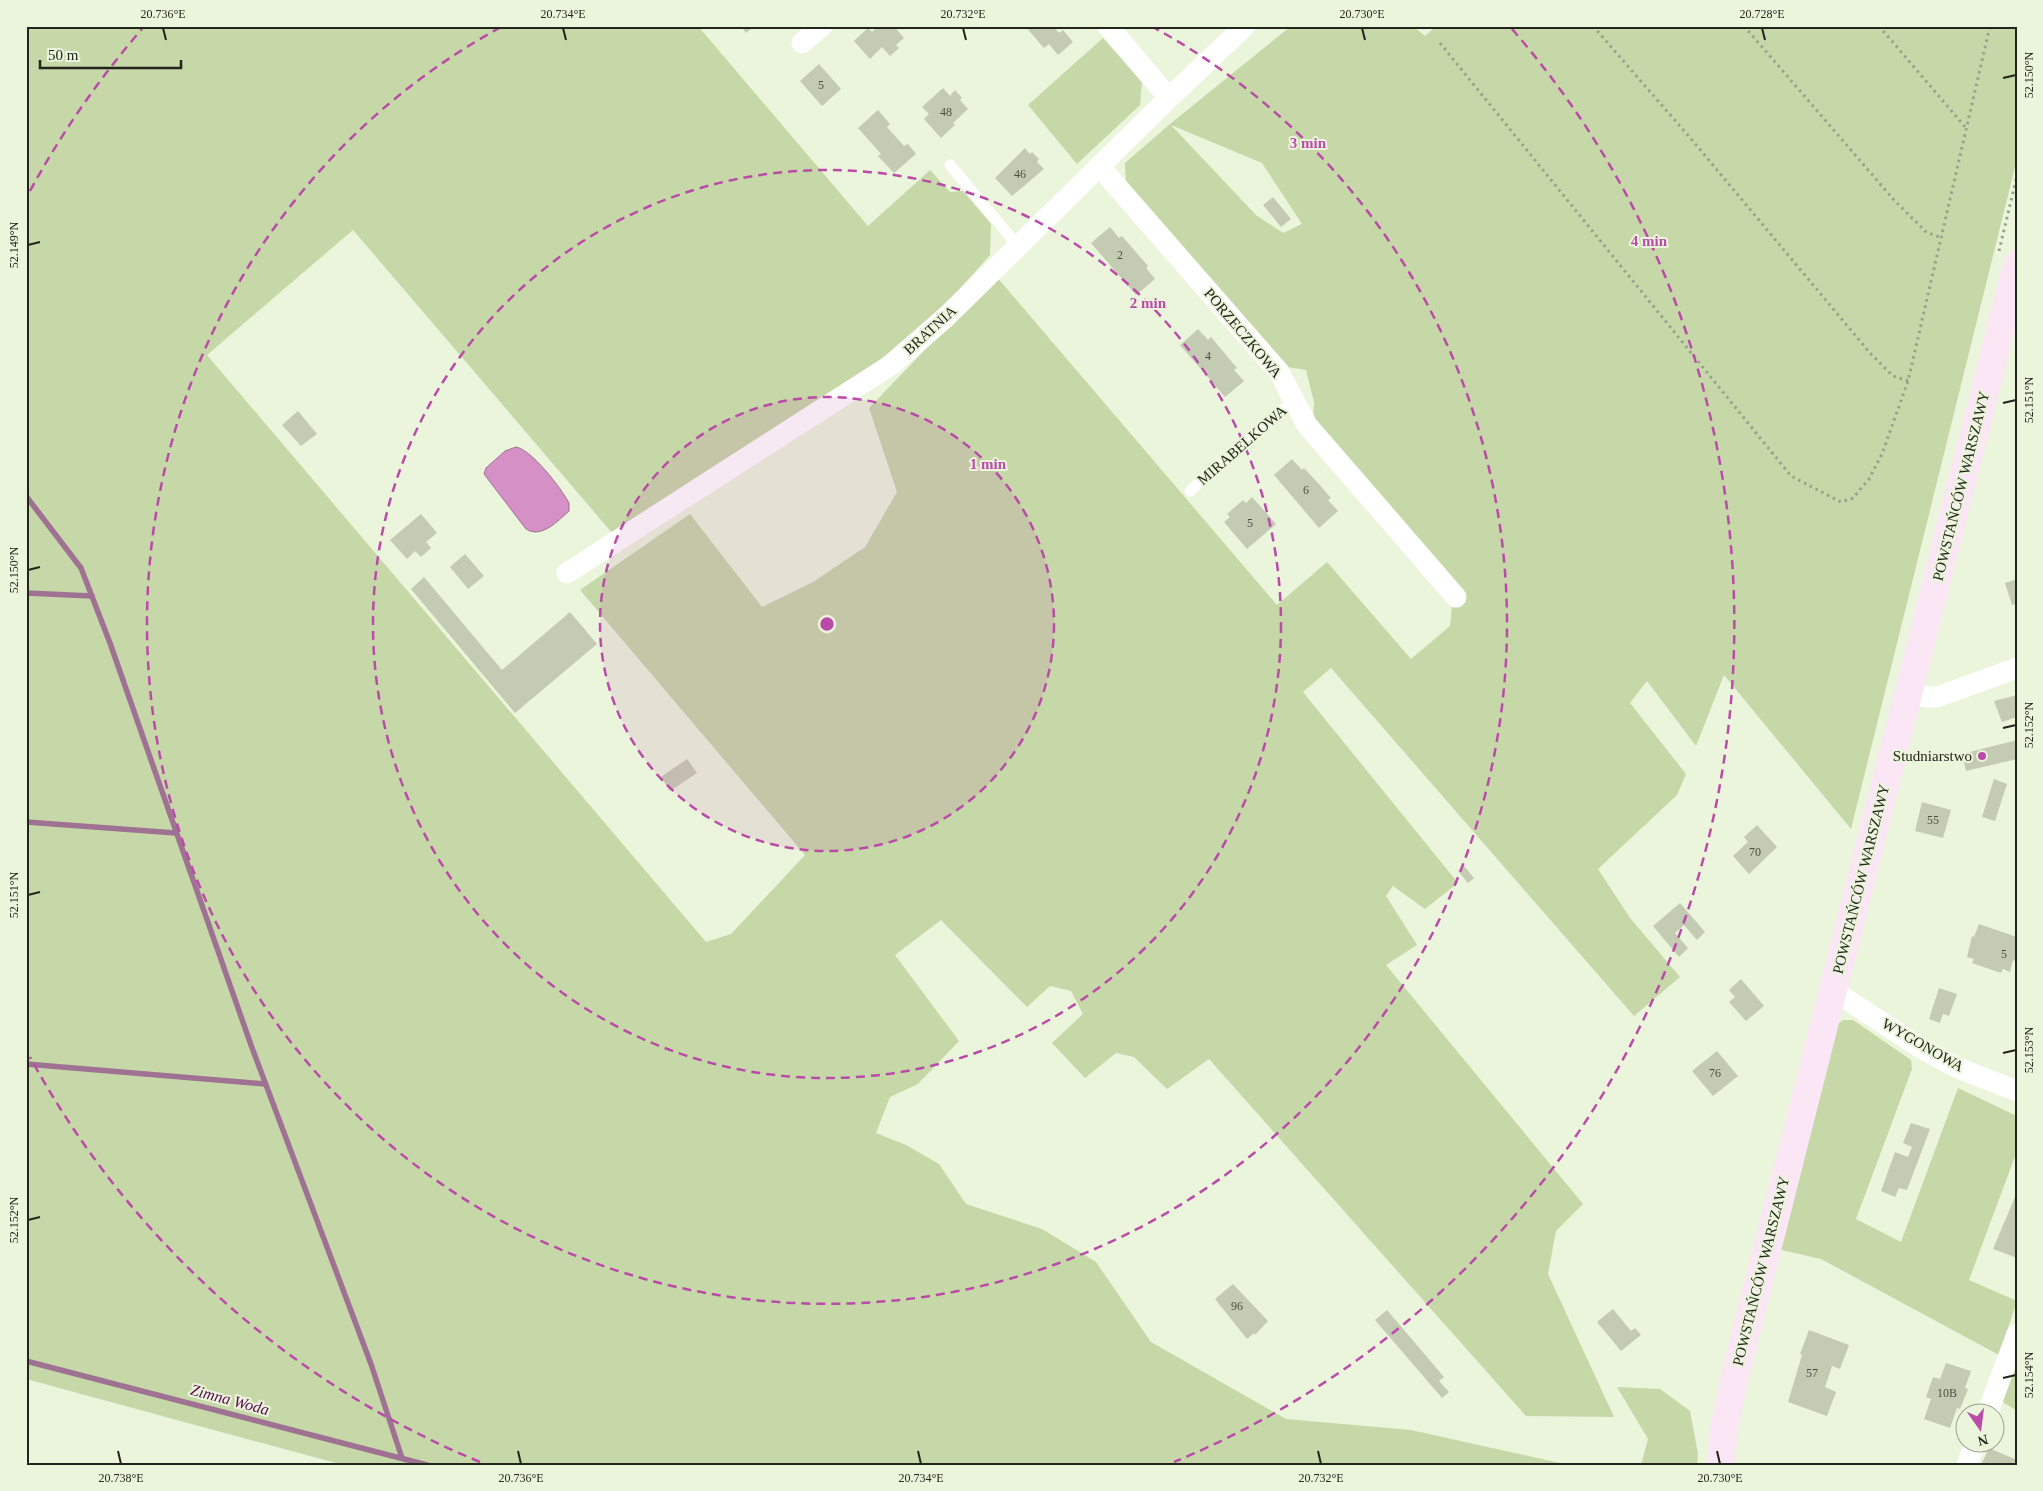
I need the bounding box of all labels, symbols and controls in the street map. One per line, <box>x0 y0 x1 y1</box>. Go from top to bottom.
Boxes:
text: 20.736°E <box>140 7 186 21</box>
text: 20.734°E <box>540 7 586 21</box>
text: 20.732°E <box>940 7 986 21</box>
text: 20.730°E <box>1339 7 1385 21</box>
text: 20.728°E <box>1739 7 1785 21</box>
scale bar <box>40 38 181 70</box>
text: 50 m <box>48 47 79 63</box>
text: 52.150°N <box>2022 51 2036 98</box>
house number: 5 <box>818 78 824 92</box>
house number: 48 <box>940 105 952 119</box>
text: 3 min <box>1290 135 1327 151</box>
house number: 46 <box>1014 167 1026 181</box>
text: 52.149°N <box>7 221 21 268</box>
text: 4 min <box>1631 233 1668 249</box>
house number: 2 <box>1117 248 1123 262</box>
street label: PORZECZKOWA <box>1201 285 1285 381</box>
text: 2 min <box>1130 295 1167 311</box>
street label: BRATNIA <box>900 302 960 358</box>
house number: 4 <box>1205 349 1211 363</box>
text: 52.151°N <box>2022 376 2036 423</box>
street label: POWSTAŃCÓW WARSZAWY <box>1930 389 1992 583</box>
street label: MIRABELKOWA <box>1194 402 1290 488</box>
text: 1 min <box>970 456 1007 472</box>
house number: 6 <box>1303 483 1309 497</box>
house number: 5 <box>1247 516 1253 530</box>
text: 52.150°N <box>7 546 21 593</box>
centre of rings <box>818 615 836 633</box>
text: 52.152°N <box>2022 701 2036 748</box>
place label: Studniarstwo <box>1893 748 1972 764</box>
marker: Studniarstwo <box>1976 750 1988 762</box>
street label: POWSTAŃCÓW WARSZAWY <box>1830 782 1892 976</box>
house number: 55 <box>1927 813 1939 827</box>
house number: 70 <box>1749 845 1761 859</box>
text: 52.151°N <box>7 871 21 918</box>
house number: 5 <box>2001 947 2007 961</box>
street label: WYGONOWA <box>1879 1015 1967 1075</box>
text: 52.153°N <box>2022 1026 2036 1073</box>
house number: 76 <box>1709 1066 1721 1080</box>
street label: POWSTAŃCÓW WARSZAWY <box>1730 1174 1792 1368</box>
text: 52.152°N <box>7 1196 21 1243</box>
house number: 96 <box>1231 1299 1243 1313</box>
text: 52.154°N <box>2022 1351 2036 1398</box>
house number: 57 <box>1806 1366 1818 1380</box>
water label: Zimna Woda <box>189 1381 271 1418</box>
house number: 10B <box>1937 1386 1957 1400</box>
north arrow <box>1956 1404 2006 1454</box>
text: N <box>1976 1432 1990 1449</box>
text: 20.738°E <box>98 1471 144 1485</box>
text: 20.736°E <box>498 1471 544 1485</box>
text: 20.734°E <box>898 1471 944 1485</box>
text: 20.732°E <box>1298 1471 1344 1485</box>
text: 20.730°E <box>1697 1471 1743 1485</box>

